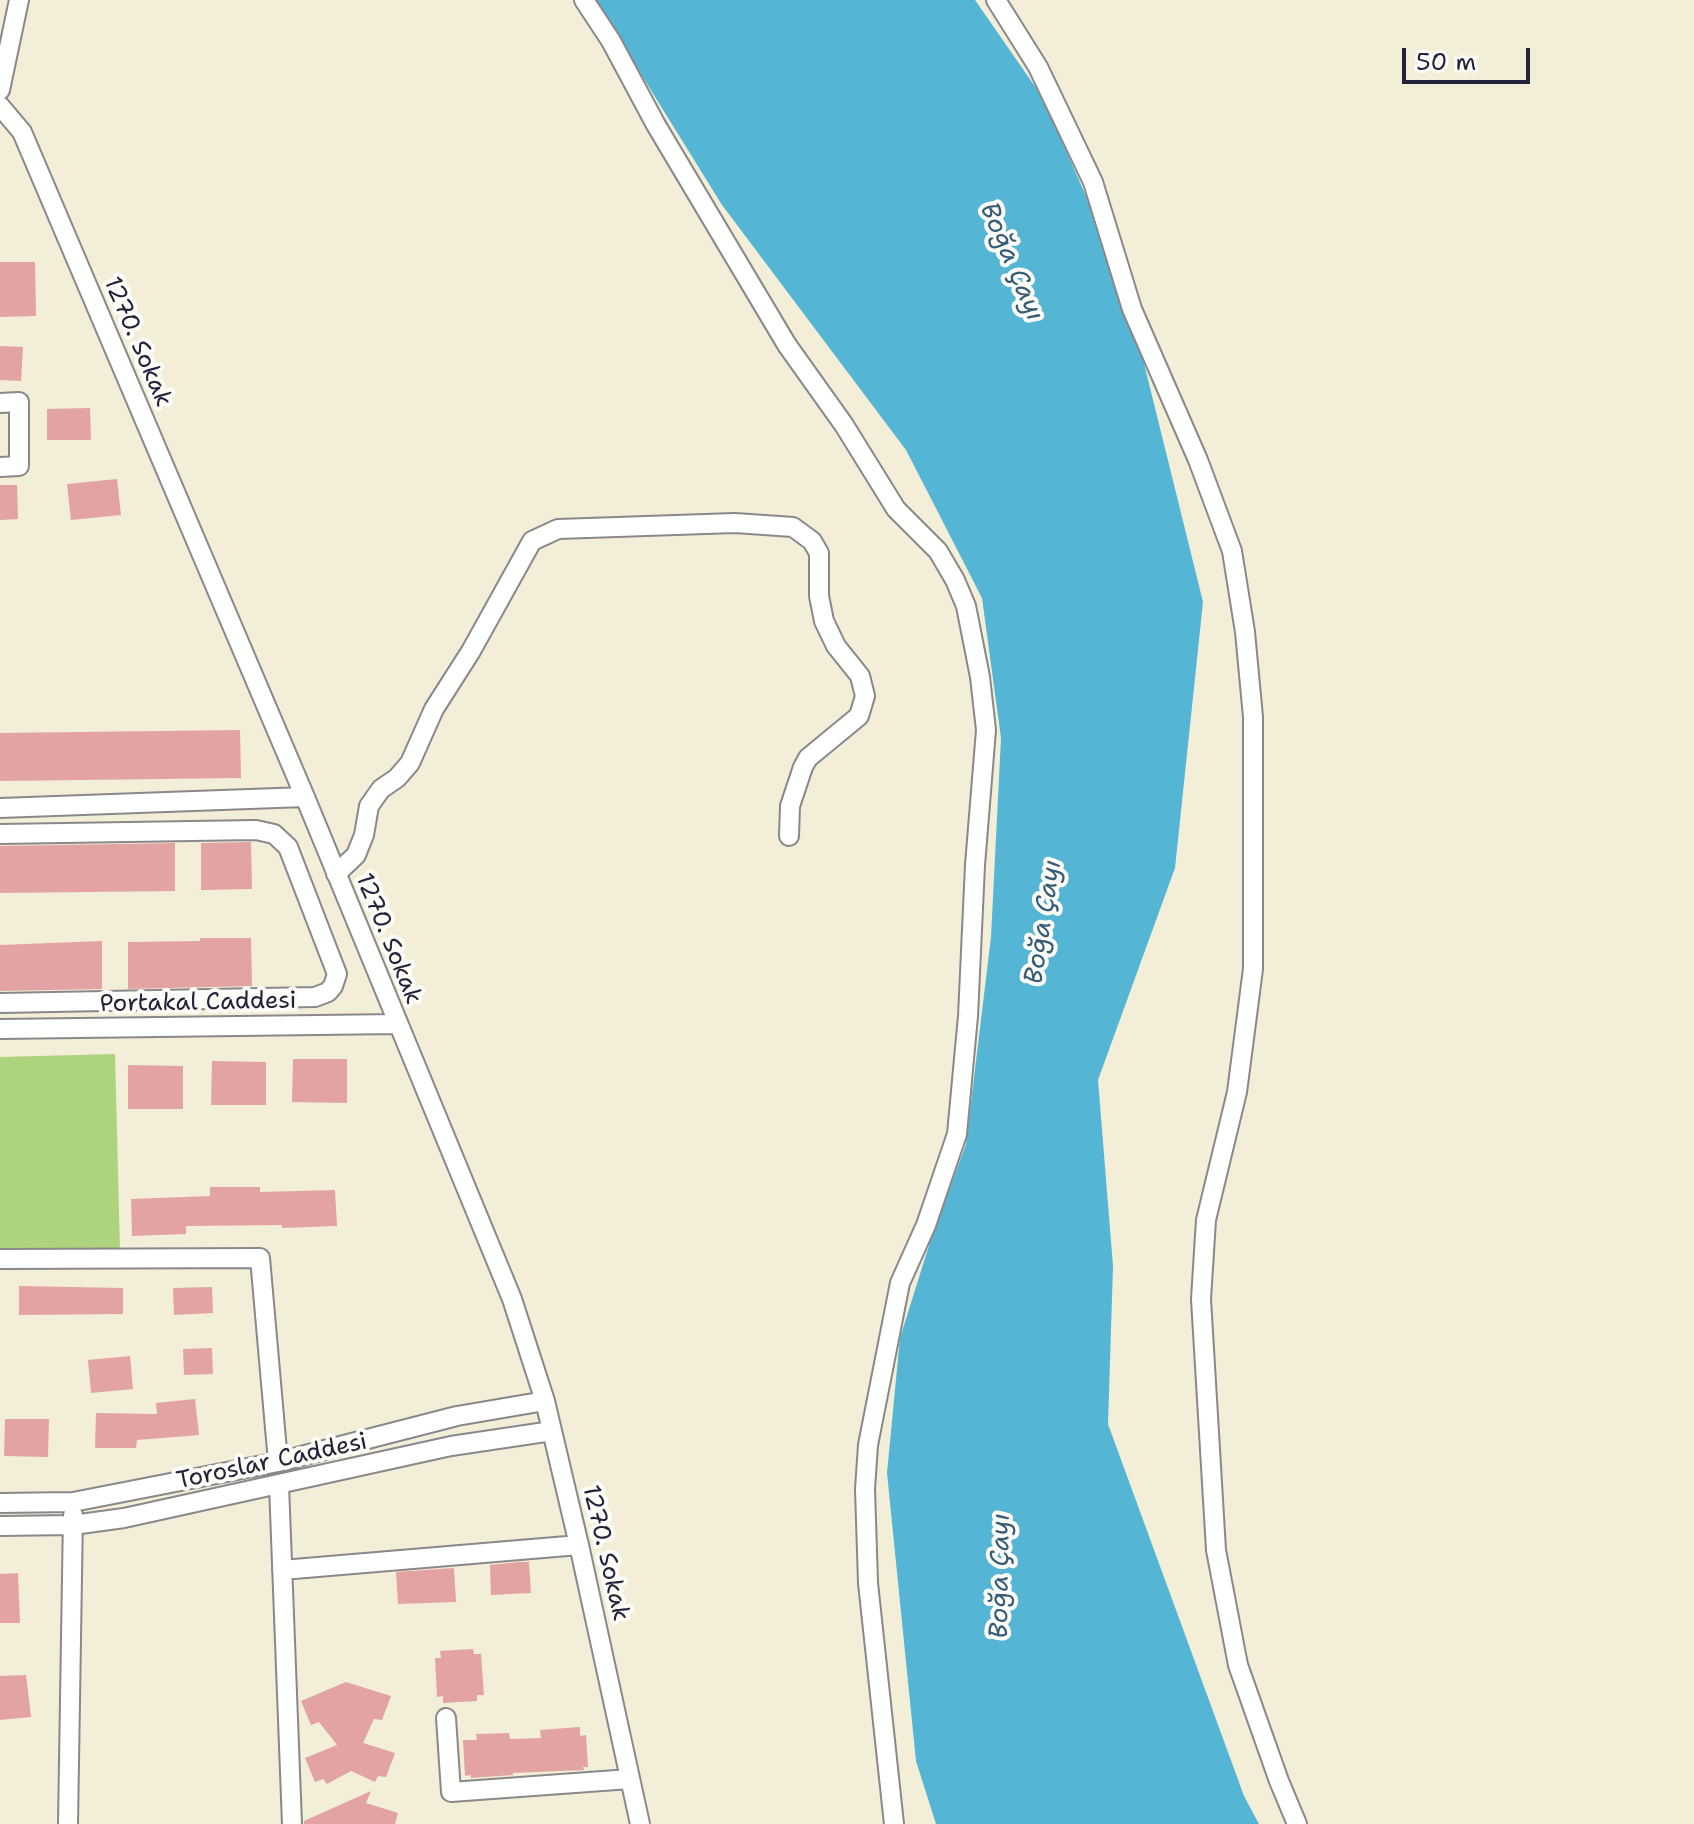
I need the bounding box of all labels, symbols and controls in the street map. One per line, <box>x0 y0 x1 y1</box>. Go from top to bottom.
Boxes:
scale bar <box>1406 32 1534 82</box>
text: 50 m <box>1416 46 1476 78</box>
water label: Boğa Çayı <box>972 198 1050 326</box>
street label: 1270. Sokak <box>97 273 177 411</box>
water label: Boğa Çayı <box>1019 858 1069 986</box>
street label: 1270. Sokak <box>349 869 427 1009</box>
street label: Portakal Caddesi <box>99 987 297 1019</box>
street label: Toroslar Caddesi <box>174 1428 370 1496</box>
street label: 1270. Sokak <box>575 1482 635 1624</box>
water label: Boğa Çayı <box>984 1513 1018 1639</box>

